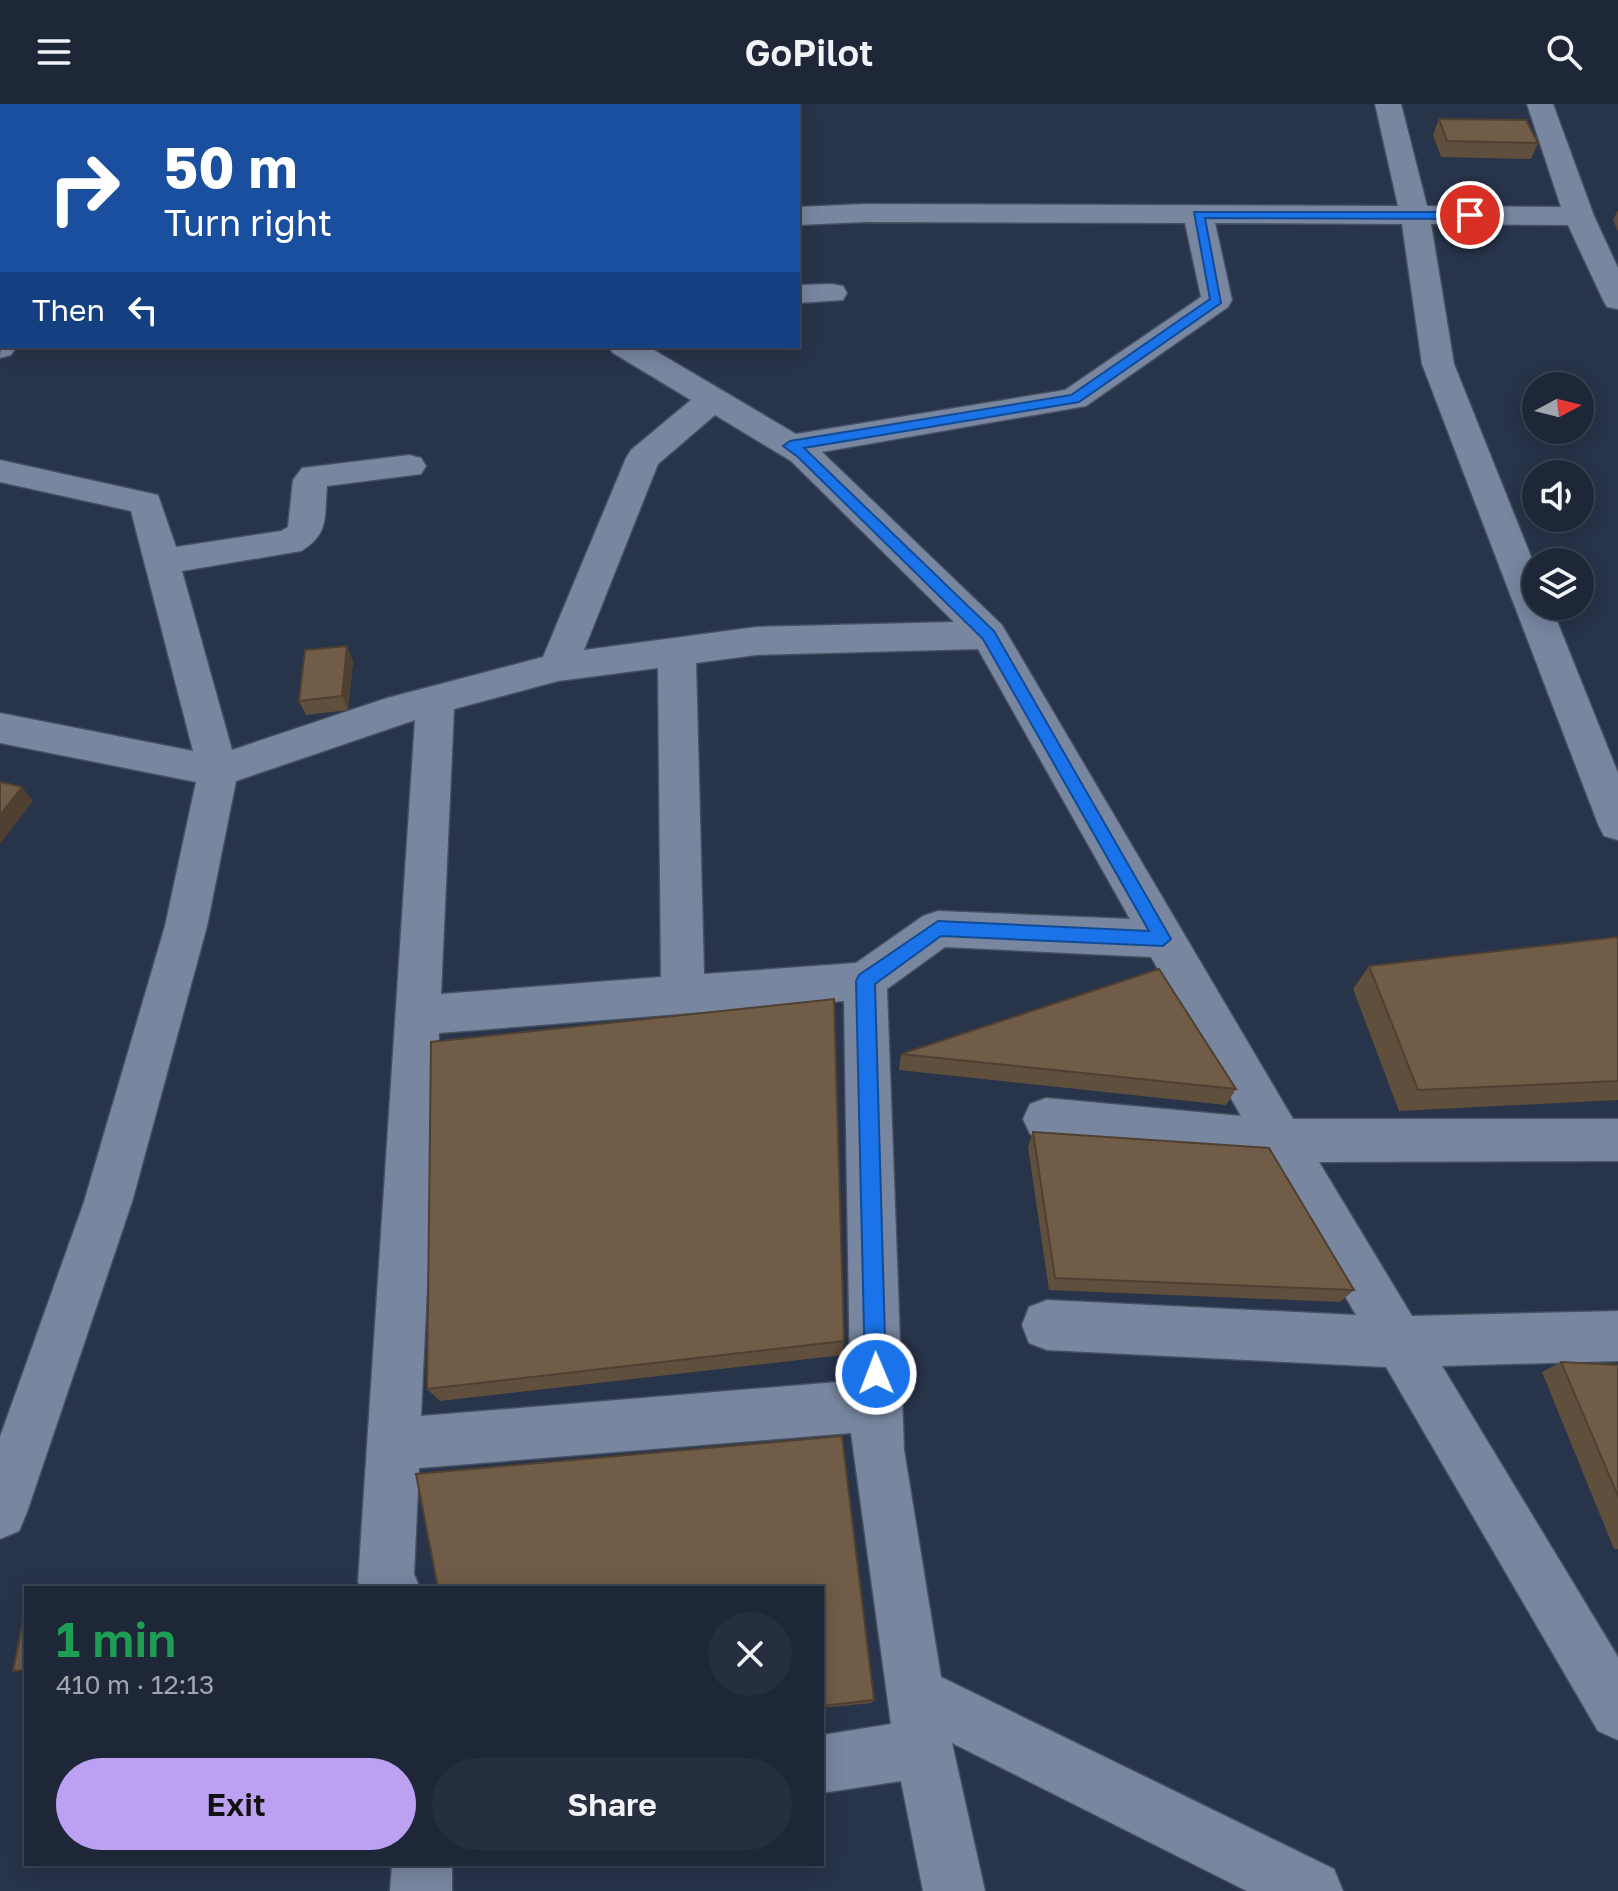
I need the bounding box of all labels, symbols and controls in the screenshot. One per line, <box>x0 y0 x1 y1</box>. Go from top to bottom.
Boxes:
icon: menu <box>32 30 76 74</box>
icon: search <box>1542 30 1586 74</box>
text: GoPilot <box>745 31 873 74</box>
text: 50 m <box>164 133 298 200</box>
icon: right <box>32 136 136 240</box>
pin <box>1436 181 1504 249</box>
icon: arrive <box>1448 193 1492 237</box>
text: Turn right <box>164 201 332 244</box>
icon: left <box>121 288 165 332</box>
text: Then <box>32 292 105 328</box>
north arrow <box>1522 372 1594 444</box>
map controls <box>1522 372 1594 620</box>
button: sound <box>1522 460 1594 532</box>
button: layers <box>1522 548 1594 620</box>
position arrow <box>834 1332 918 1416</box>
text: 1 min <box>56 1610 176 1668</box>
button: close <box>708 1612 792 1696</box>
text: 410 m · 12:13 <box>56 1669 214 1700</box>
button: Exit <box>56 1758 416 1850</box>
button: Share <box>432 1758 792 1850</box>

